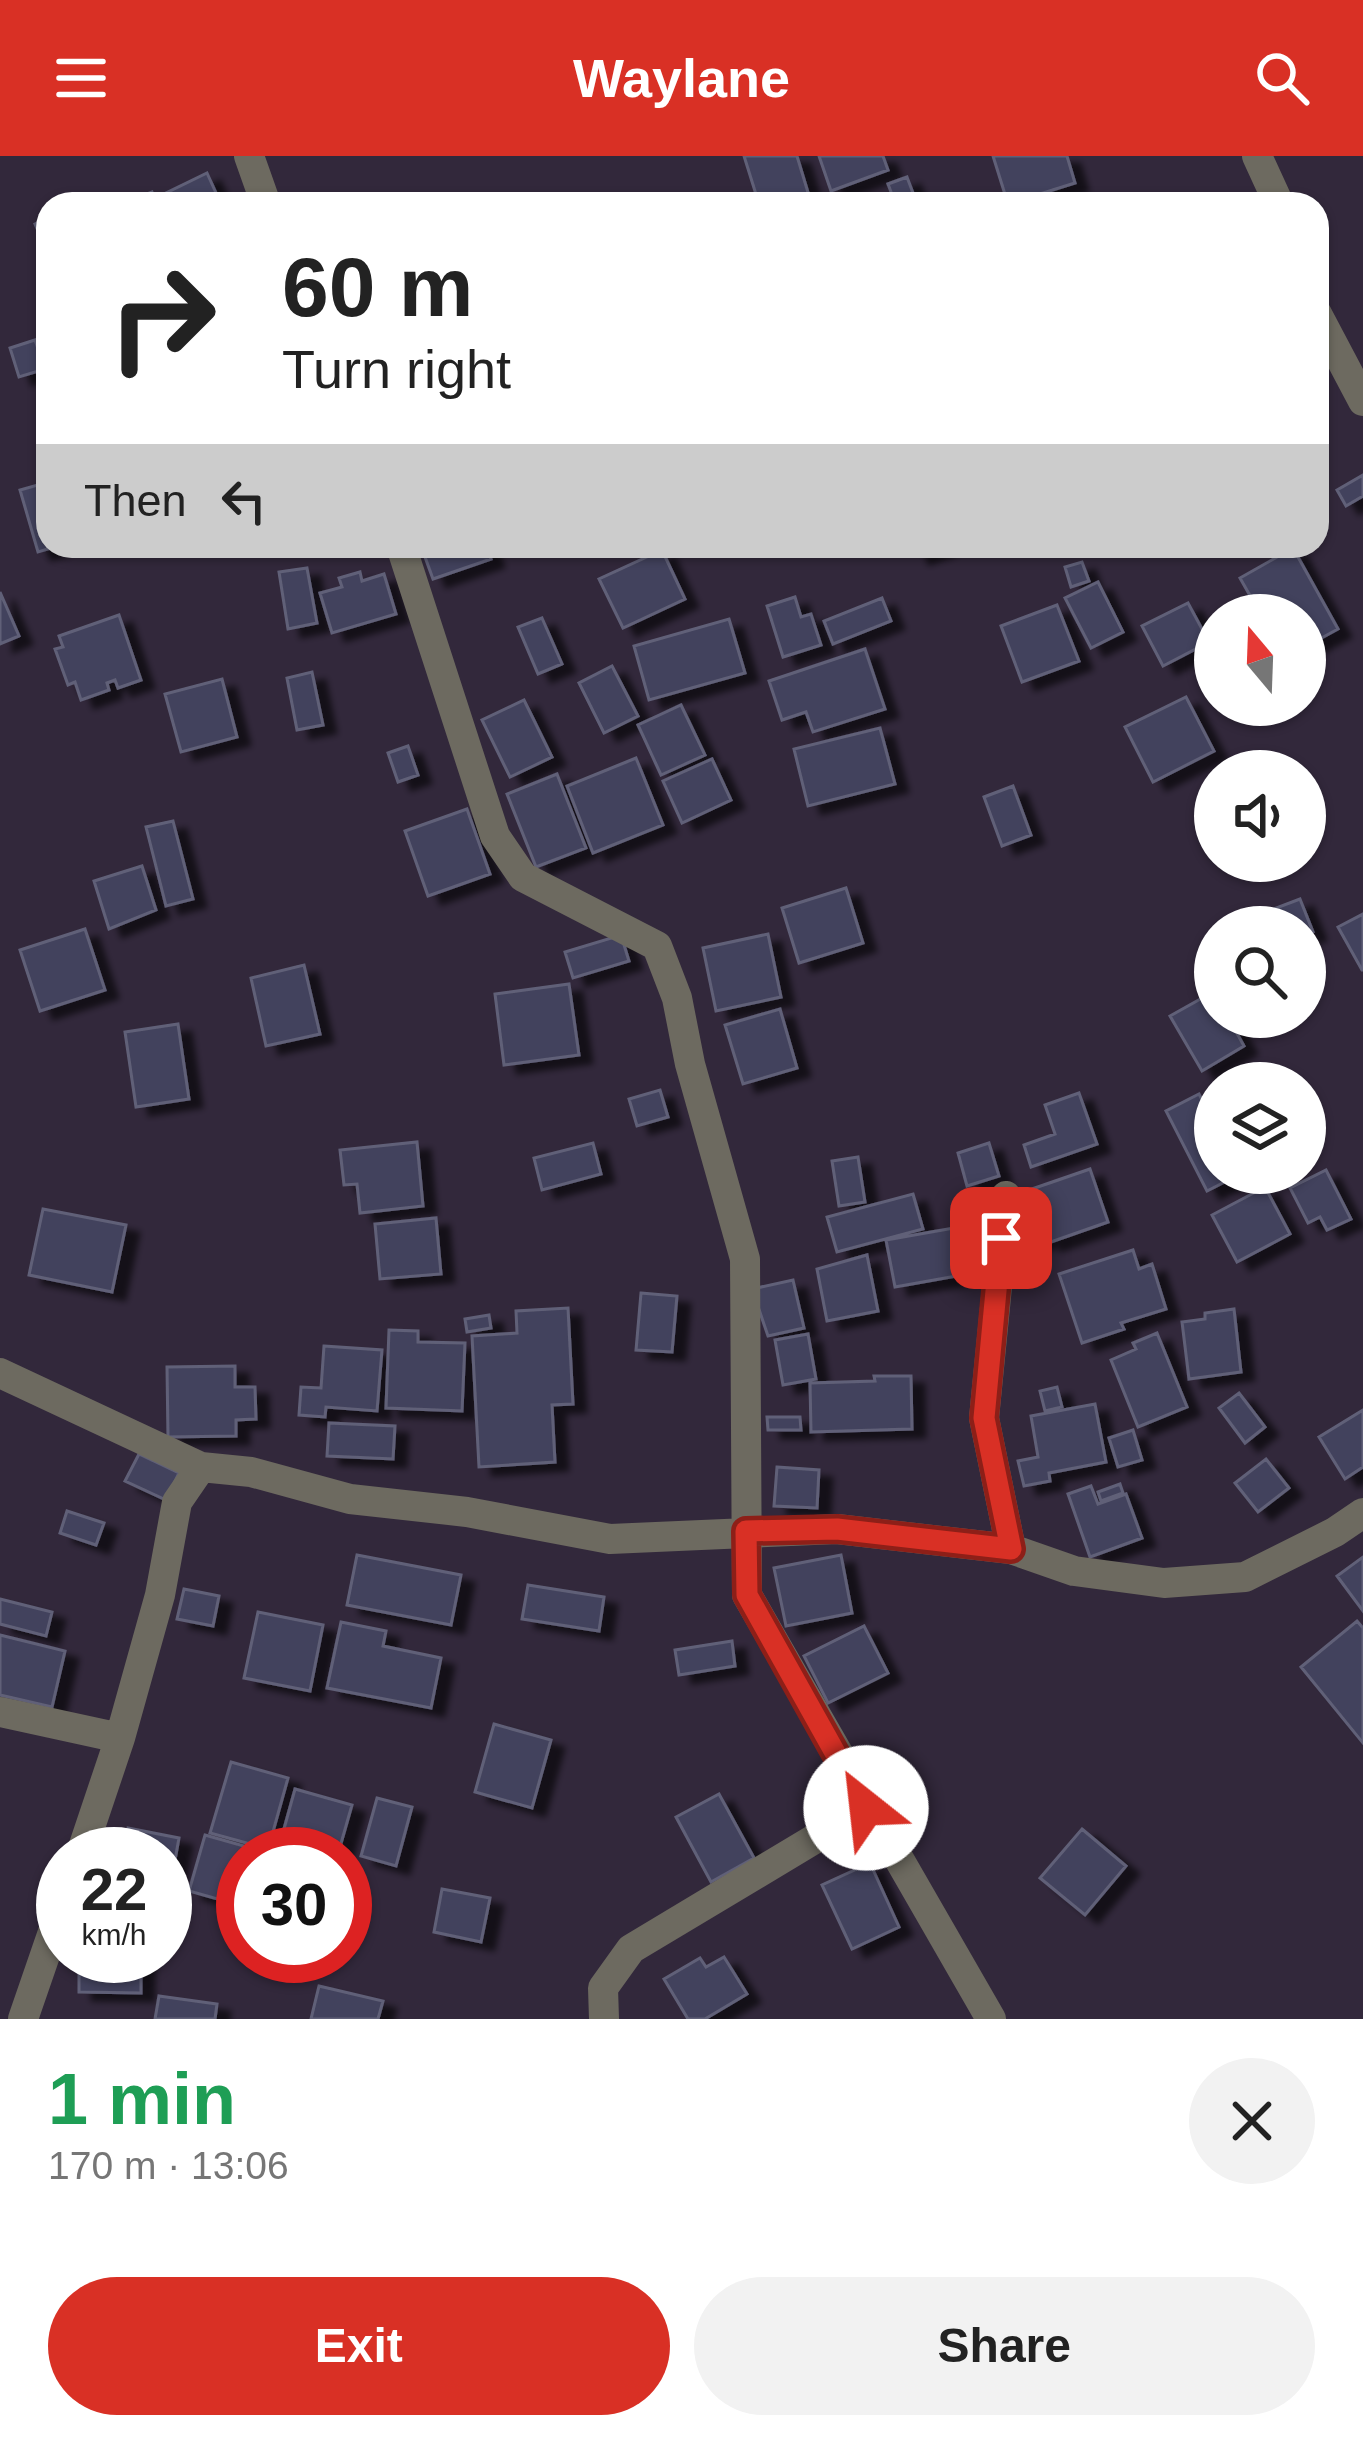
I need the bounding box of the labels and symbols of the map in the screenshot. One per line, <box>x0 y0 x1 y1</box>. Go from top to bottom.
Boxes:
north arrow <box>1194 594 1326 726</box>
pin <box>950 1187 1052 1289</box>
position arrow <box>803 1745 929 1871</box>
speed limit sign: 30 <box>216 1827 372 1983</box>

